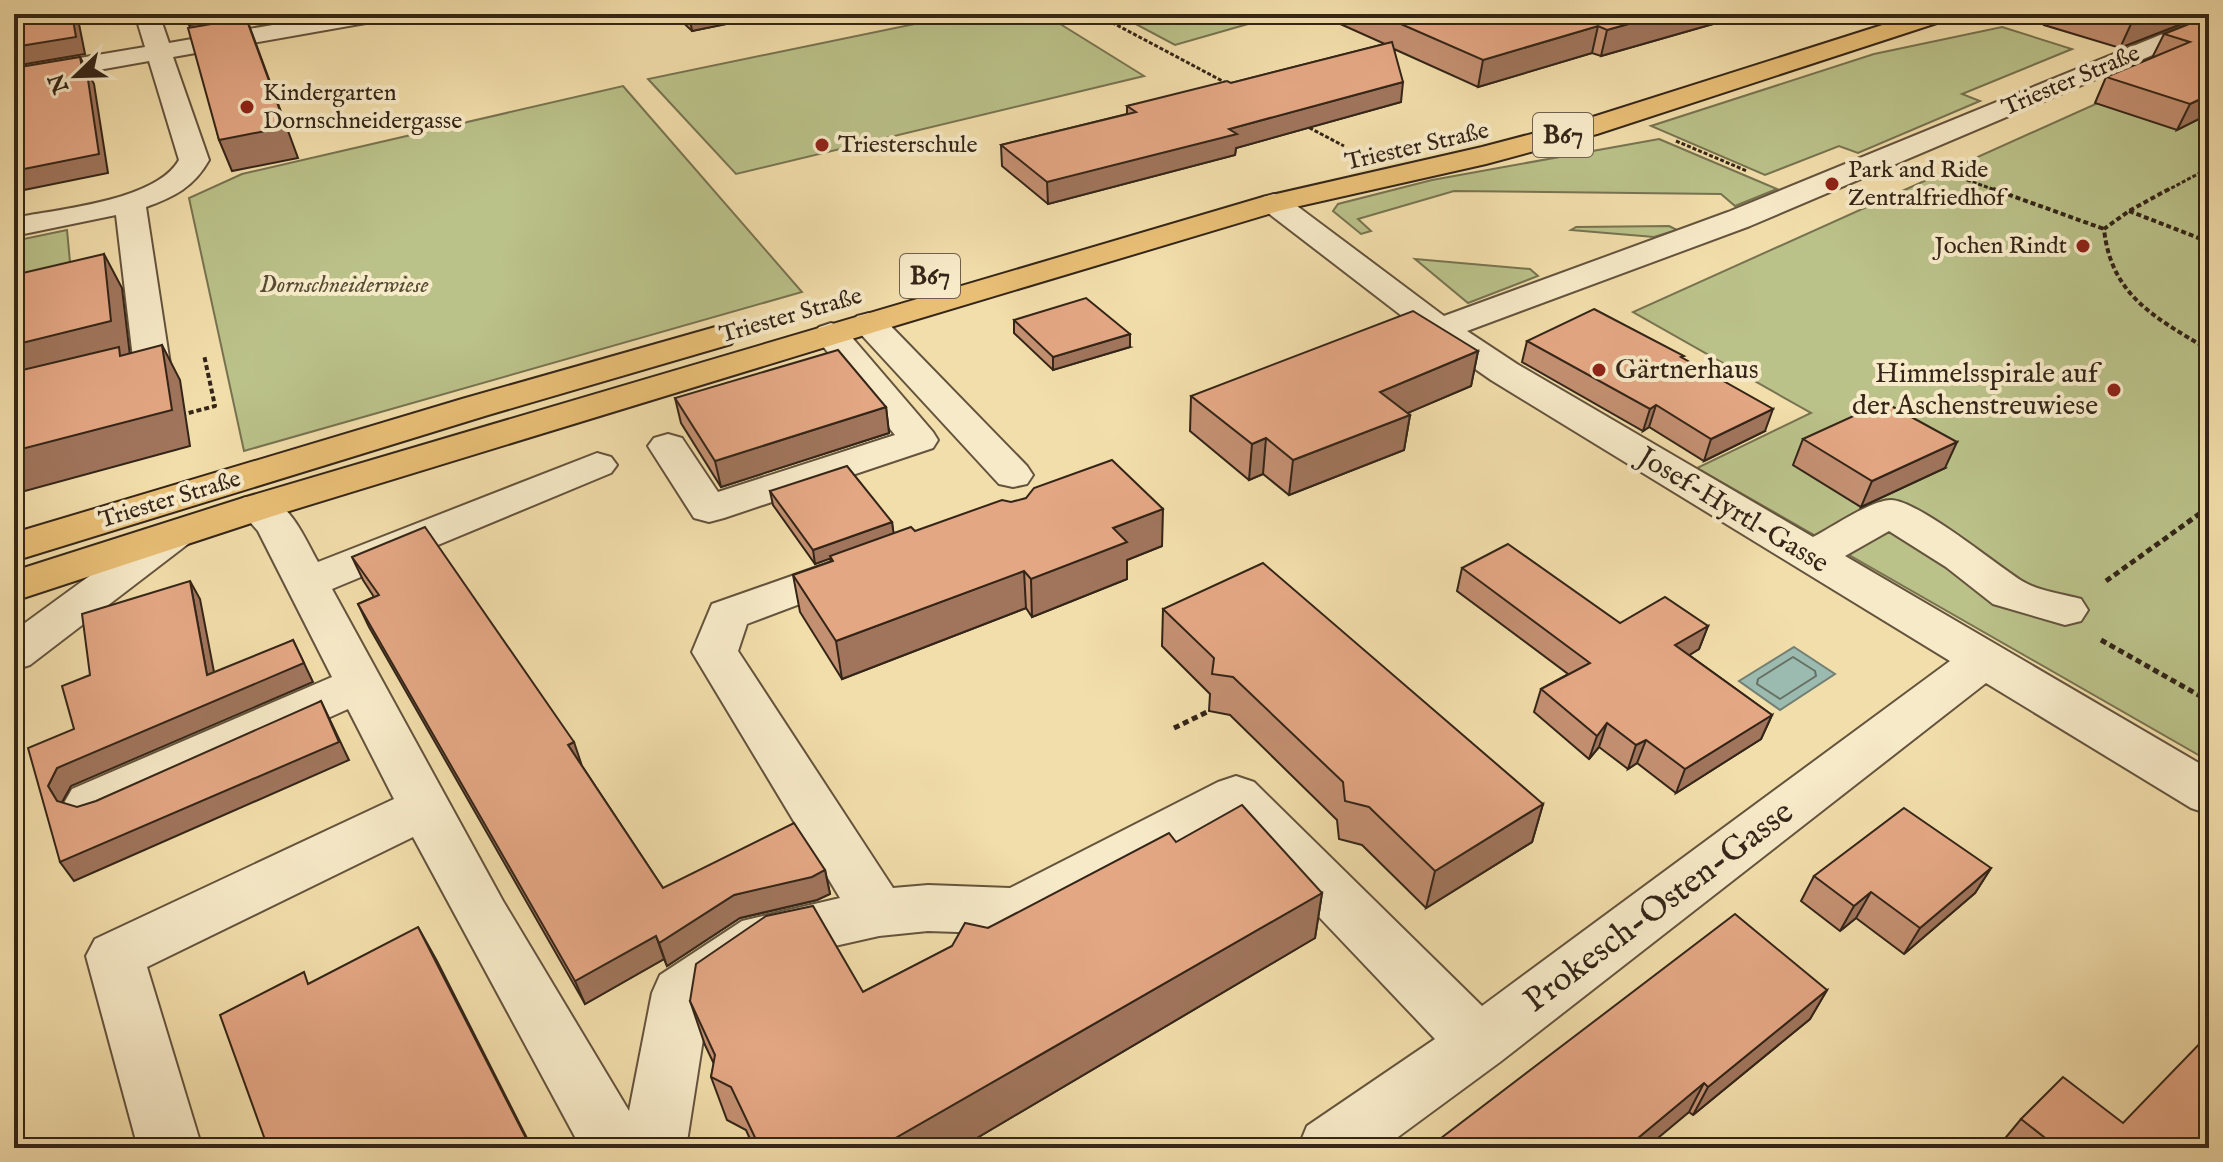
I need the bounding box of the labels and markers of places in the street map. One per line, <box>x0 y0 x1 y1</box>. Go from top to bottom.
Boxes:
place label: Kindergarten Dornschneidergasse <box>263 78 462 137</box>
marker: Kindergarten Dornschneidergasse <box>238 98 256 116</box>
place label: Triesterschule <box>838 130 978 161</box>
marker: Triesterschule <box>813 136 831 154</box>
place label: Park and Ride Zentralfriedhof <box>1848 155 2009 214</box>
marker: Park and Ride Zentralfriedhof <box>1823 175 1841 193</box>
place label: Jochen Rindt <box>1931 231 2067 262</box>
marker: Jochen Rindt <box>2074 237 2092 255</box>
place label: Gärtnerhaus <box>1615 353 1759 388</box>
place label: Himmelsspirale auf der Aschenstreuwiese <box>1852 357 2103 424</box>
marker: Gärtnerhaus <box>1590 361 1608 379</box>
marker: Himmelsspirale auf der Aschenstreuwiese <box>2105 381 2123 399</box>

